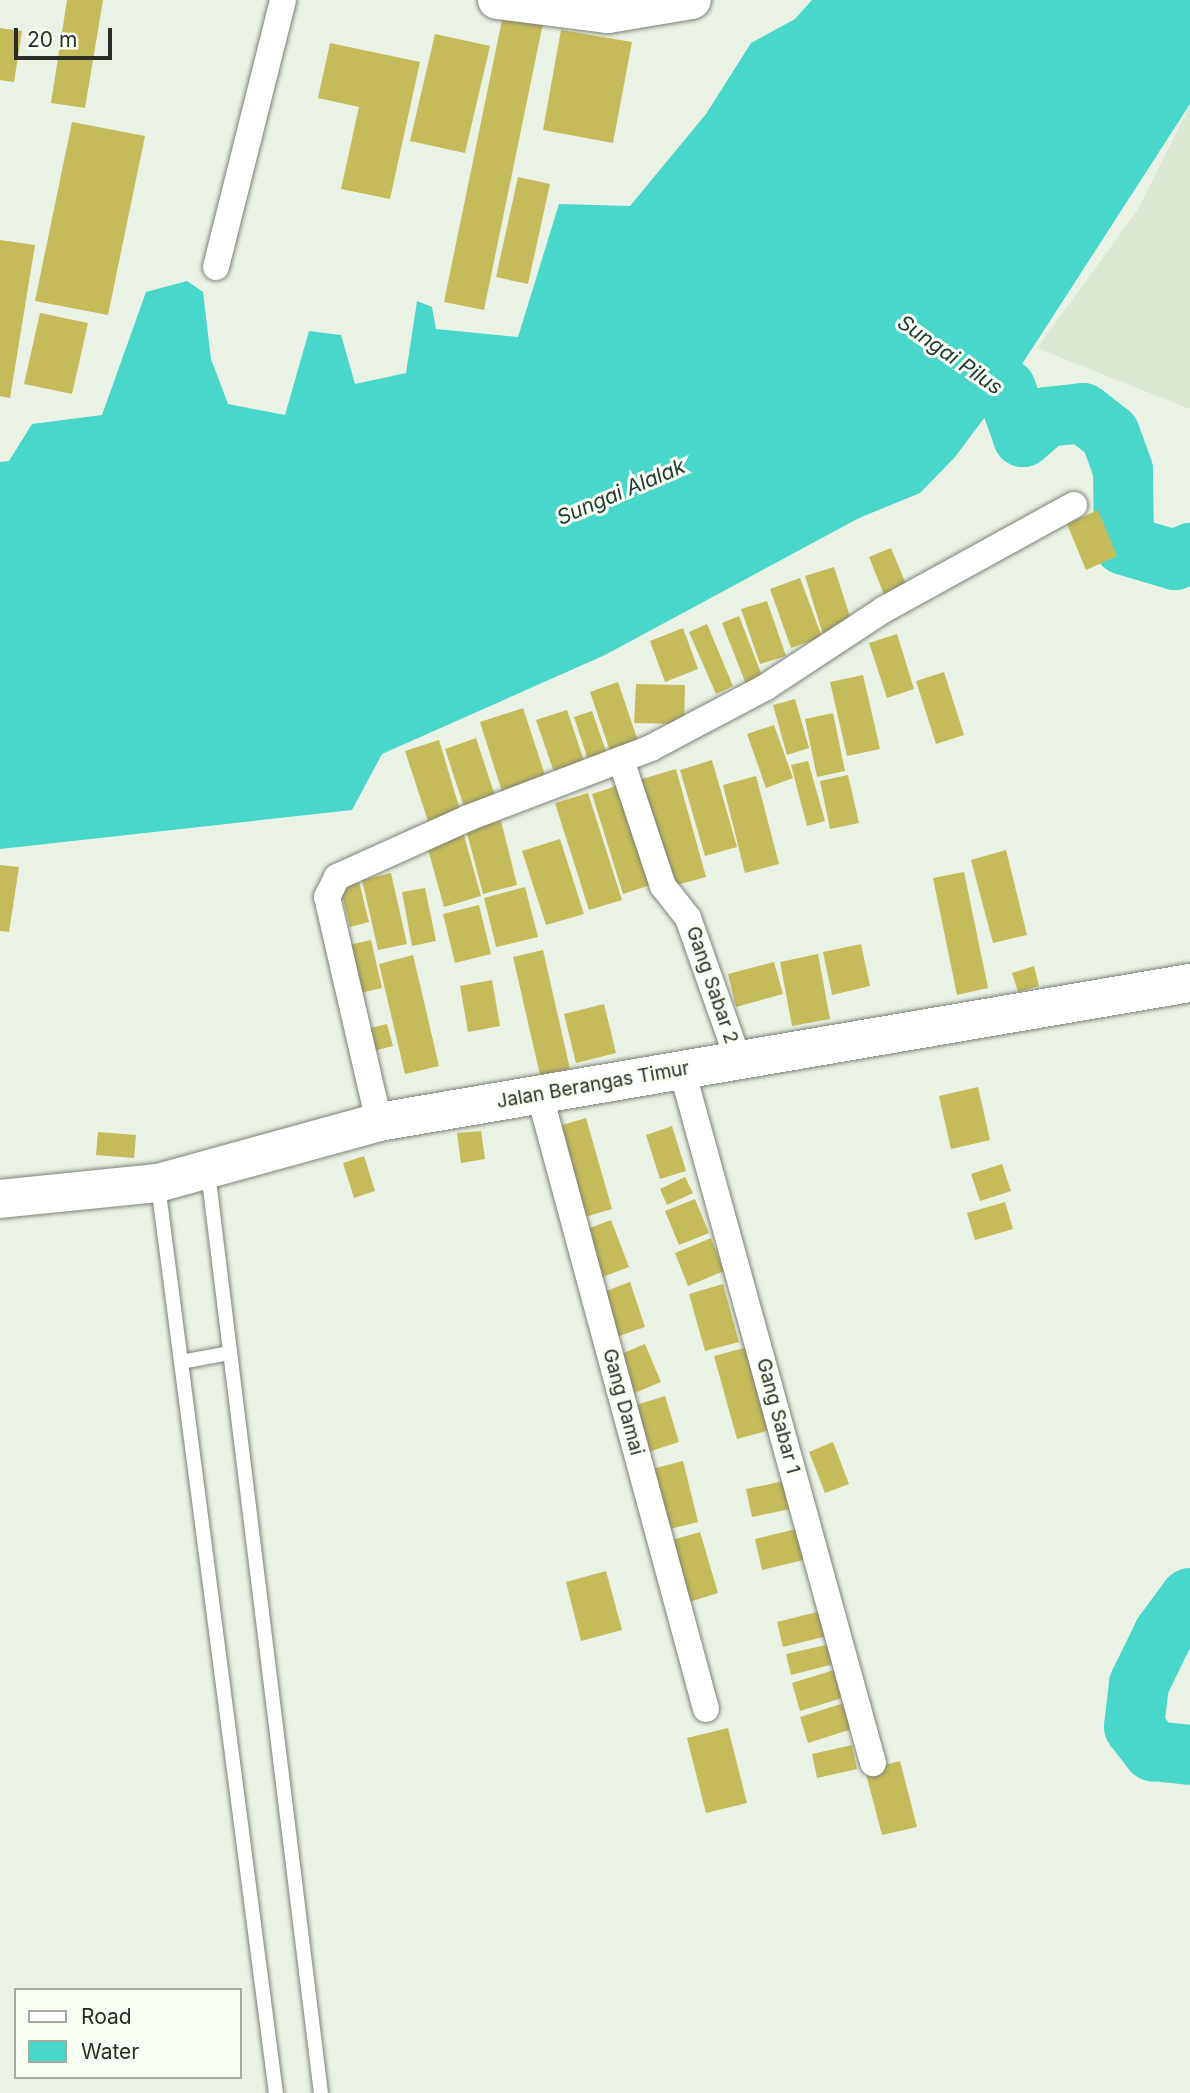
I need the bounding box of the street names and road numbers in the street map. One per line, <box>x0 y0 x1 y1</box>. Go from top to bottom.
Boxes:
street label: Gang Sabar 2 <box>681 923 743 1047</box>
street label: Jalan Berangas Timur <box>495 1057 691 1113</box>
street label: Gang Damai <box>598 1346 648 1458</box>
street label: Gang Sabar 1 <box>752 1356 804 1476</box>

